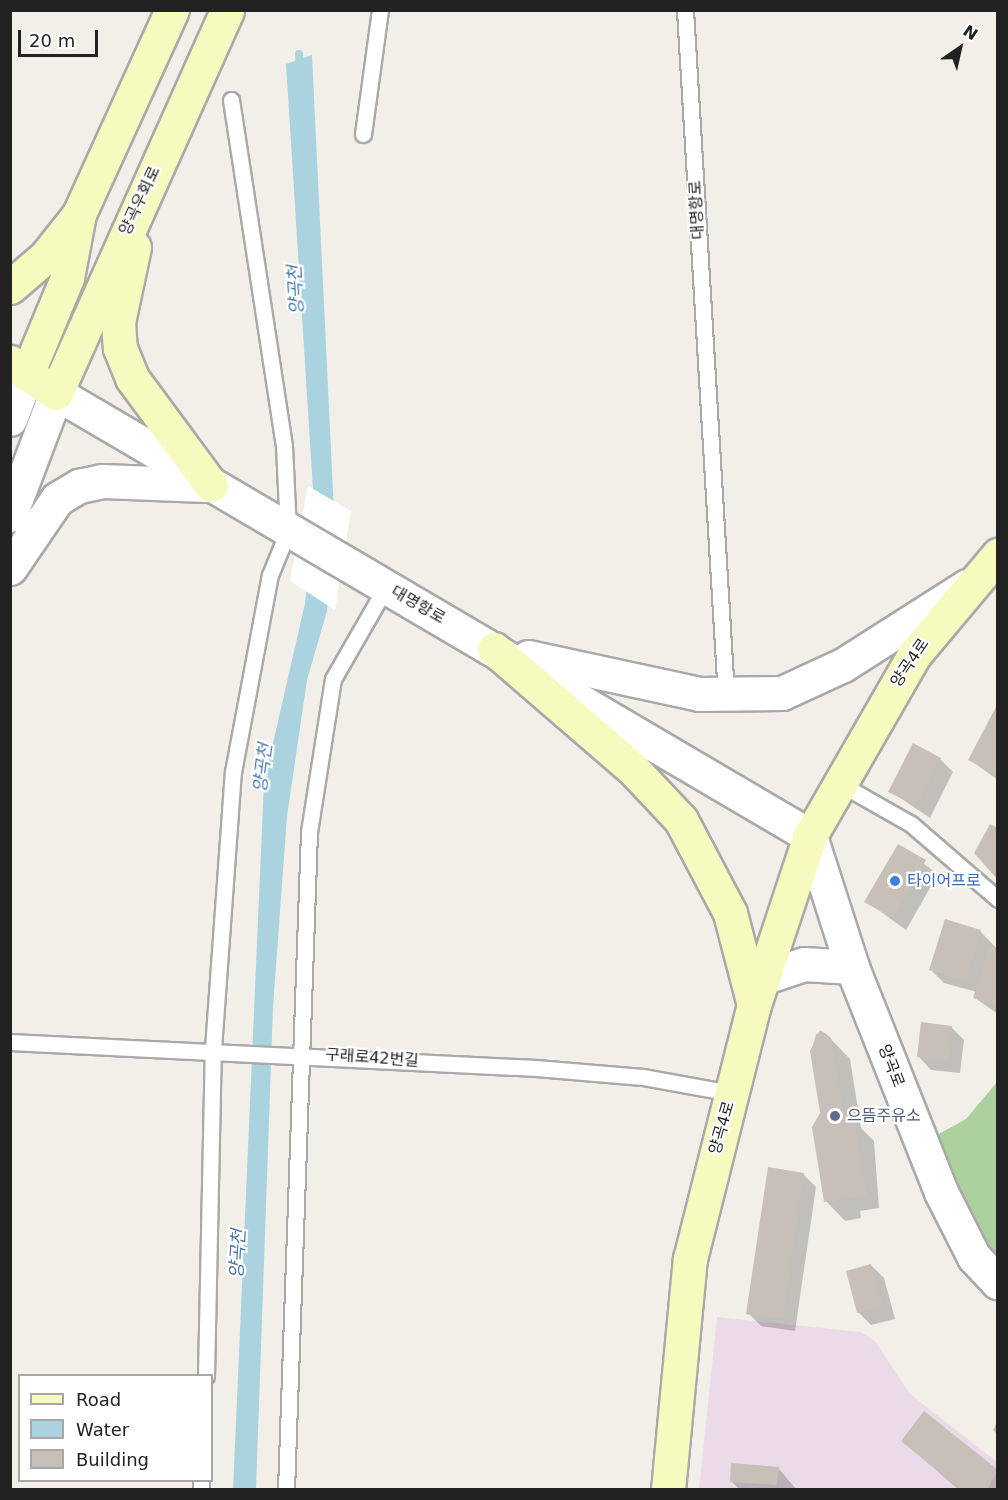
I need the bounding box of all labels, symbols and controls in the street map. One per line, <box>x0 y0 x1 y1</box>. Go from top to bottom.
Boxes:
scale bar <box>21 18 100 56</box>
north arrow <box>930 18 990 78</box>
text: N <box>959 21 981 44</box>
text: 20 m <box>29 30 75 51</box>
street label: 양곡우회로 <box>116 164 164 238</box>
street label: 대명항로 <box>686 180 708 240</box>
water label: 양곡천 <box>284 265 308 315</box>
street label: 대명항로 <box>388 582 448 628</box>
street label: 양곡4로 <box>887 635 933 691</box>
water label: 양곡천 <box>249 742 277 794</box>
place label: 타이어프로 <box>907 871 981 891</box>
marker: 타이어프로 <box>888 874 902 888</box>
street label: 양곡로 <box>874 1042 908 1090</box>
street label: 구래로42번길 <box>324 1045 420 1071</box>
street label: 양곡4로 <box>705 1099 739 1157</box>
place label: 으뜸주유소 <box>847 1106 921 1126</box>
marker: 으뜸주유소 <box>828 1109 842 1123</box>
water label: 양곡천 <box>226 1229 250 1279</box>
legend <box>18 1374 213 1482</box>
text: Road <box>76 1389 121 1410</box>
text: Water <box>76 1419 129 1440</box>
text: Building <box>76 1449 149 1470</box>

